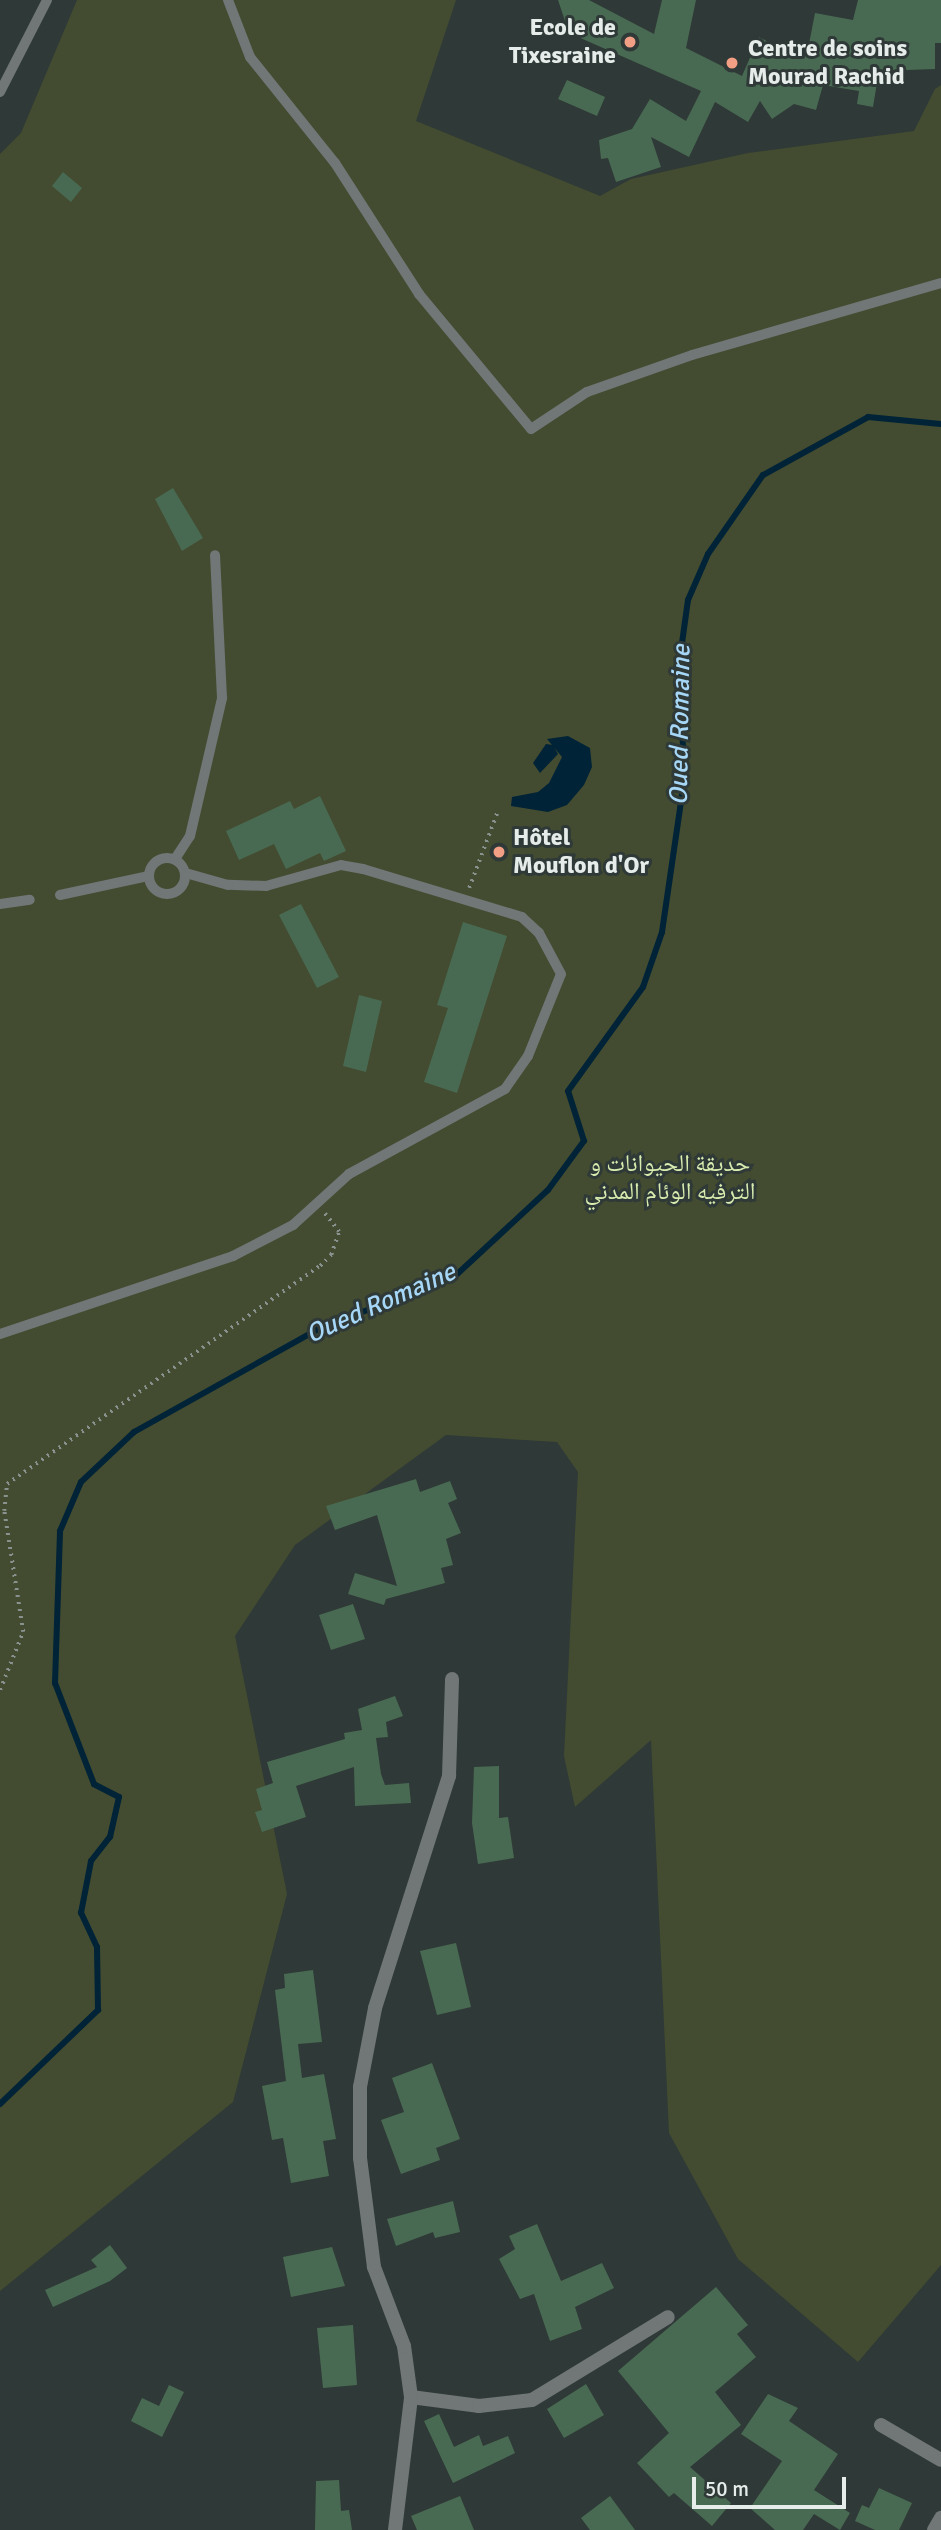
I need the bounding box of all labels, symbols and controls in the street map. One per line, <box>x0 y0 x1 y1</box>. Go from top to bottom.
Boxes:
place label: Ecole de Tixesraine <box>509 14 616 70</box>
marker: Ecole de Tixesraine <box>622 34 638 50</box>
place label: Centre de soins Mourad Rachid <box>748 35 907 91</box>
marker: Centre de soins Mourad Rachid <box>722 53 742 73</box>
water label: Oued Romaine <box>664 644 698 806</box>
place label: Hôtel Mouflon d'Or <box>513 824 649 880</box>
marker: Hôtel Mouflon d'Or <box>491 844 507 860</box>
park label: حديقة الحيوانات و الترفيه الوئام المدني <box>585 1150 755 1206</box>
water label: Oued Romaine <box>301 1257 461 1351</box>
scale bar <box>696 2464 850 2508</box>
text: 50 m <box>705 2476 749 2502</box>

